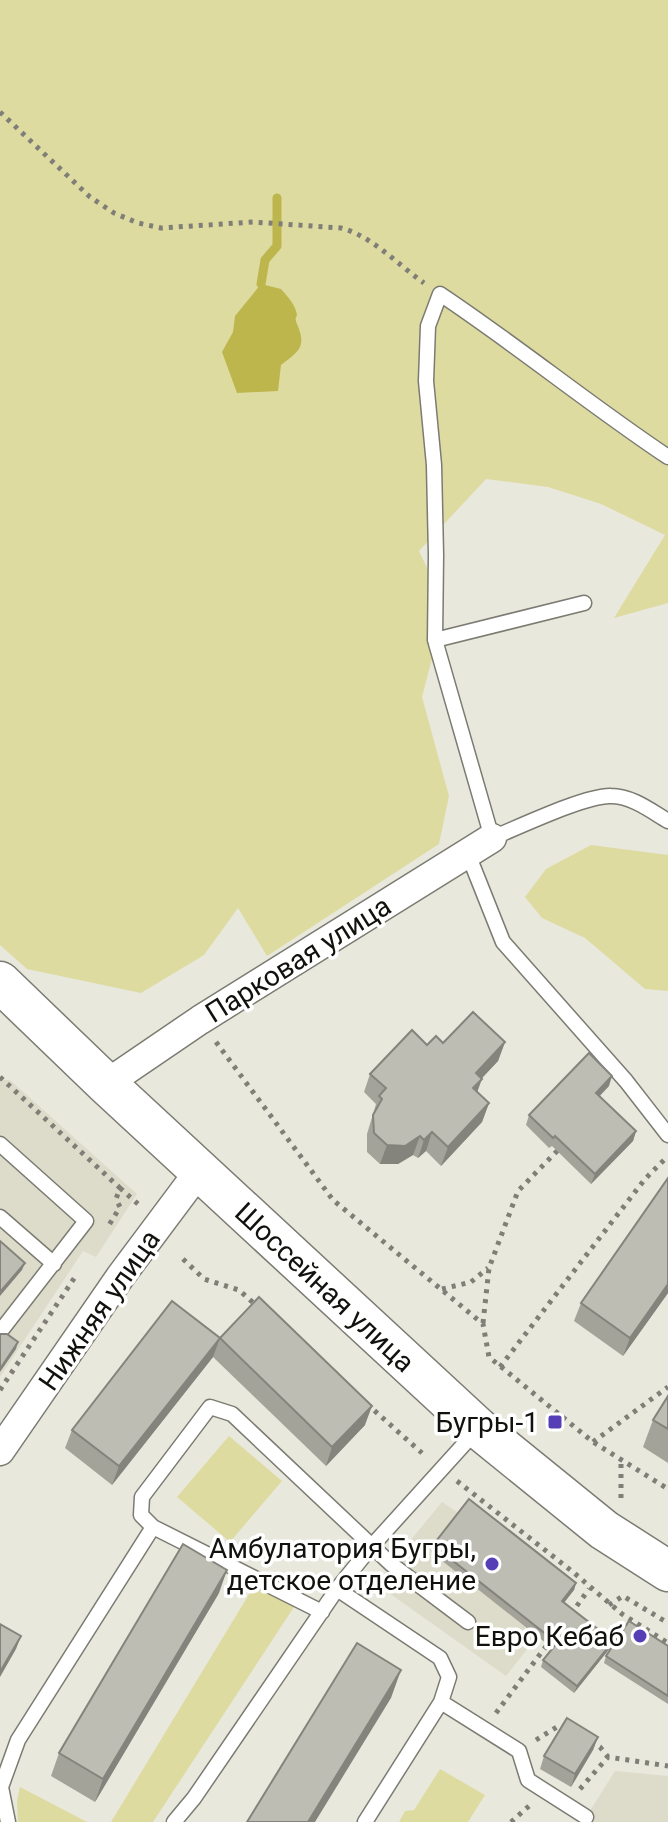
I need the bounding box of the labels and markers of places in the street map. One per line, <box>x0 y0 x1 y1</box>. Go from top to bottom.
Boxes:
place label: Бугры-1 <box>435 1406 539 1439</box>
marker: Бугры-1 <box>546 1413 564 1431</box>
place label: Амбулатория Бугры, детское отделение <box>209 1532 476 1597</box>
marker: Амбулатория Бугры, детское отделение <box>483 1555 501 1573</box>
place label: Евро Кебаб <box>475 1620 624 1653</box>
marker: Евро Кебаб <box>631 1627 649 1645</box>

